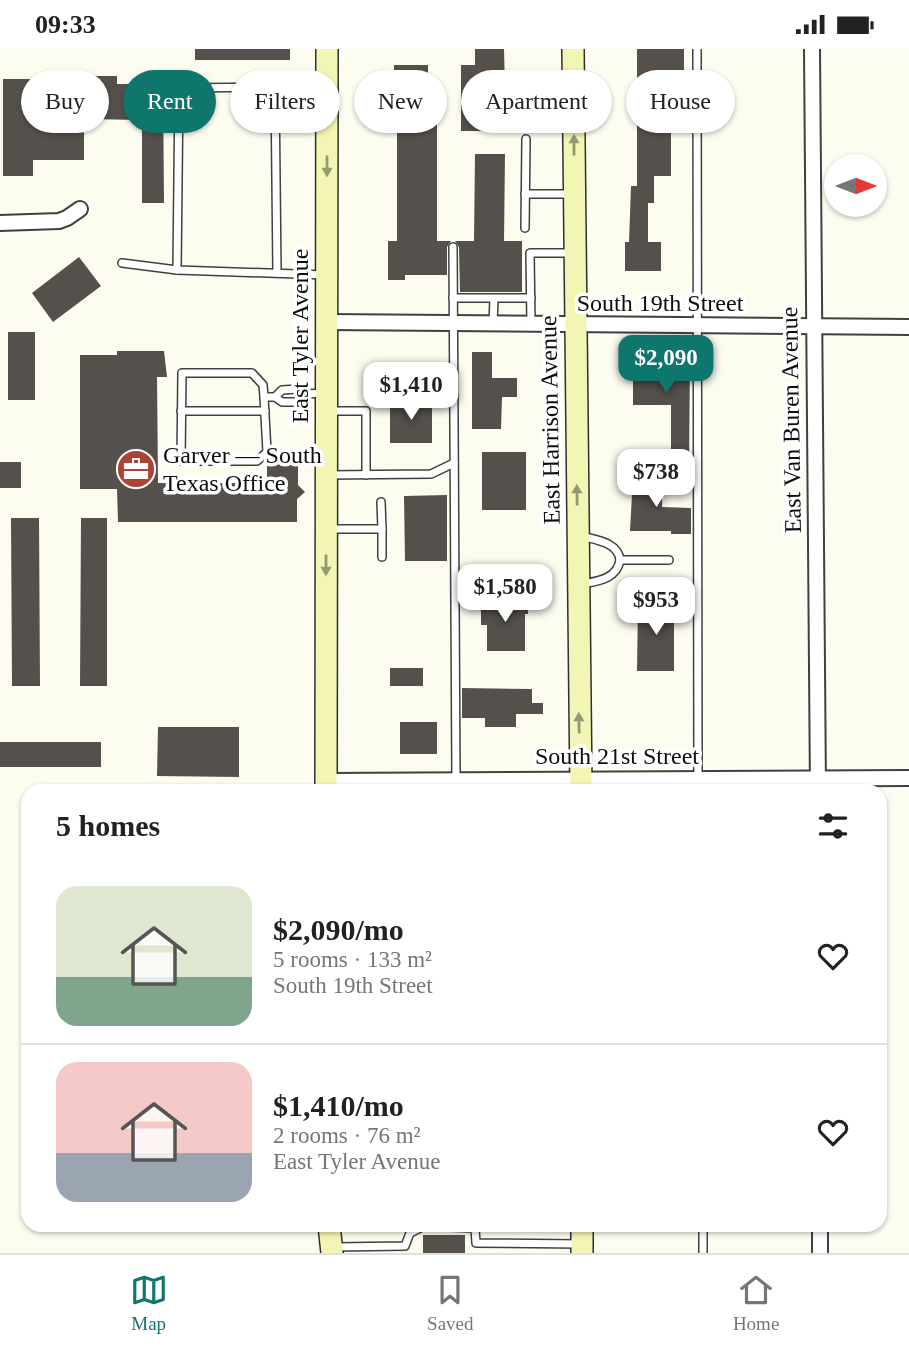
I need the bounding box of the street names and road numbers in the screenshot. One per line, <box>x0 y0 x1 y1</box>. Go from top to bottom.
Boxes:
street label: East Tyler Avenue <box>287 249 313 423</box>
street label: South 19th Street <box>577 290 744 316</box>
street label: East Van Buren Avenue <box>776 307 806 533</box>
street label: East Harrison Avenue <box>535 315 565 525</box>
street label: South 21st Street <box>535 743 699 769</box>

